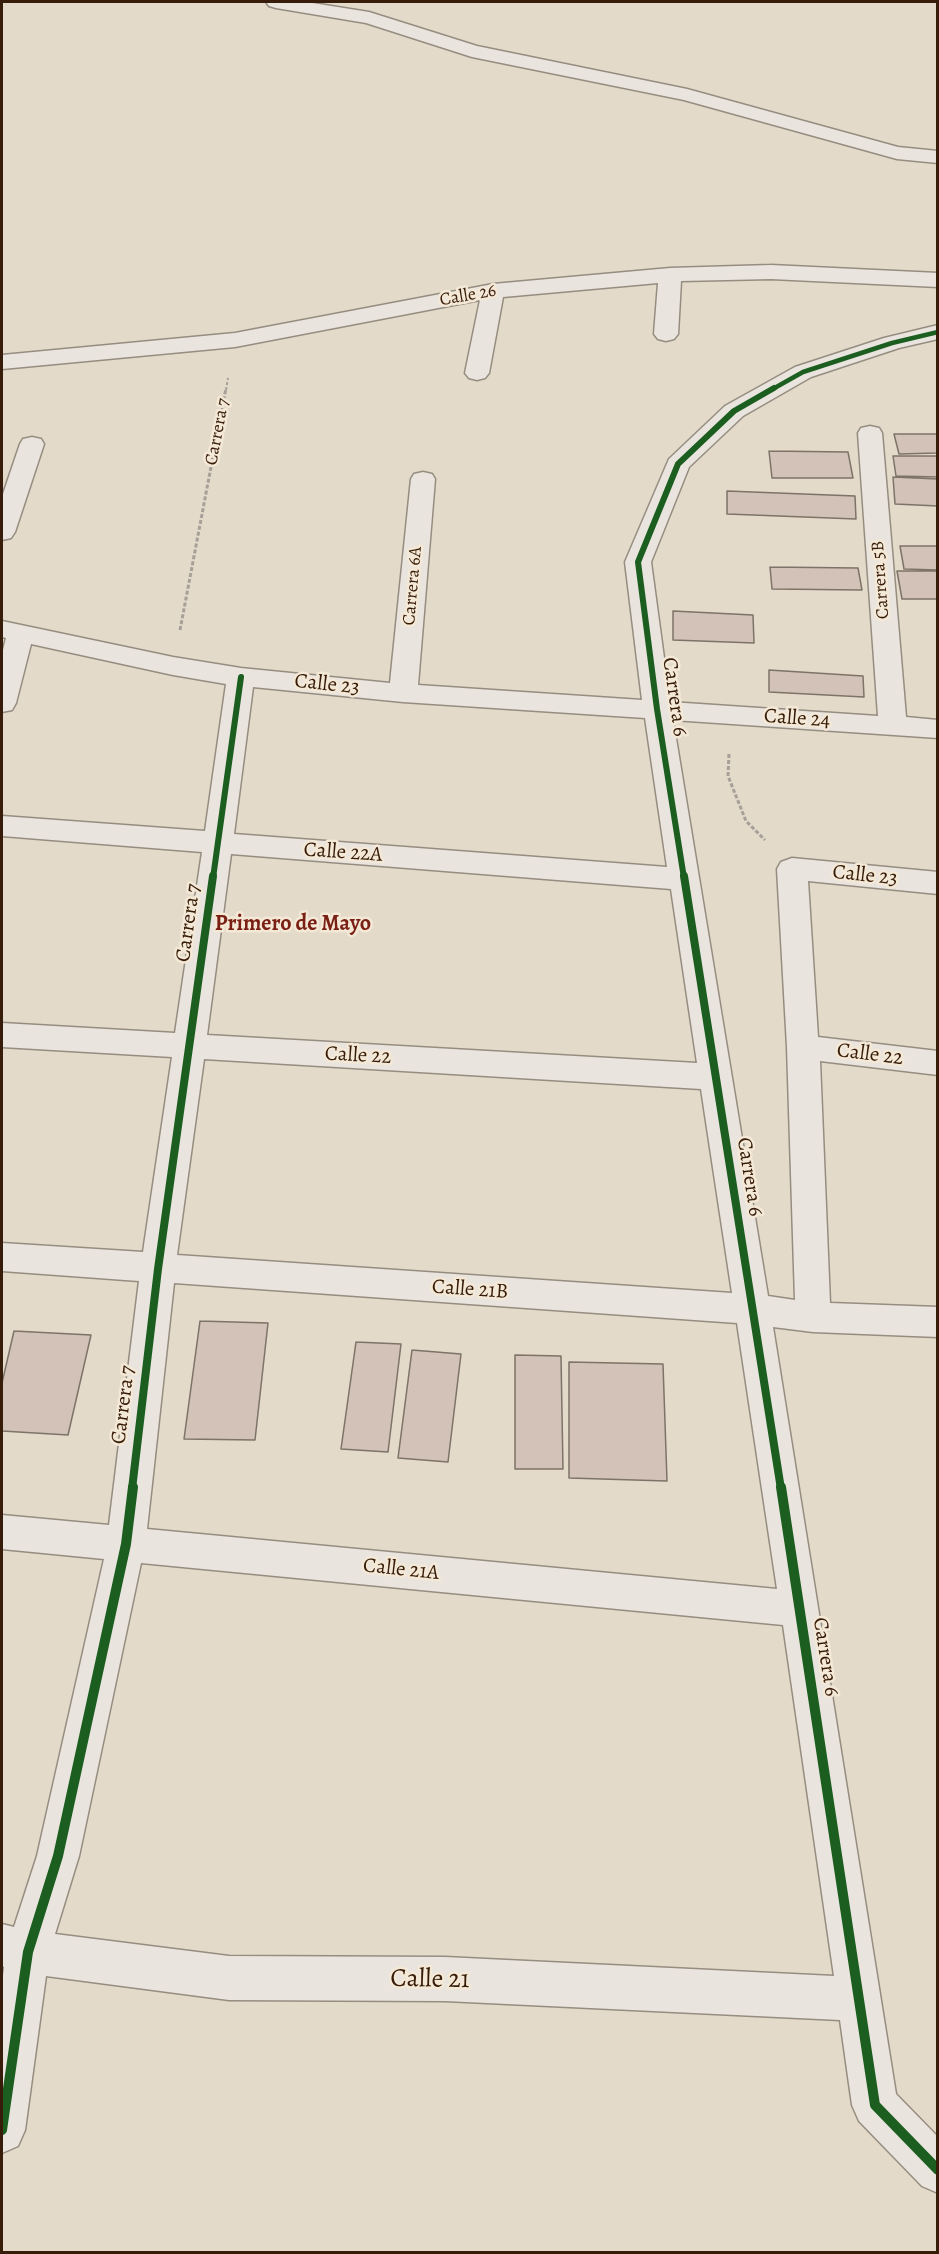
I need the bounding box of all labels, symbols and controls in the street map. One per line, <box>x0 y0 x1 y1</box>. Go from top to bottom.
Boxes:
street label: Calle 26 <box>438 280 498 312</box>
street label: Carrera 7 <box>201 397 235 467</box>
street label: Carrera 5B <box>867 540 895 620</box>
street label: Carrera 6A <box>399 546 427 626</box>
street label: Carrera 6 <box>656 656 692 738</box>
street label: Calle 23 <box>293 669 361 701</box>
street label: Calle 24 <box>763 704 831 734</box>
street label: Calle 22A <box>303 838 383 868</box>
street label: Calle 23 <box>831 860 899 892</box>
street label: Carrera 7 <box>171 882 207 964</box>
district label: Primero de Mayo <box>215 912 371 938</box>
street label: Calle 22 <box>835 1038 905 1072</box>
street label: Calle 22 <box>324 1042 392 1070</box>
street label: Carrera 6 <box>730 1136 768 1218</box>
street label: Calle 21B <box>431 1275 509 1305</box>
street label: Carrera 7 <box>107 1364 141 1446</box>
street label: Calle 21A <box>362 1553 440 1587</box>
street label: Carrera 6 <box>806 1616 844 1698</box>
street label: Calle 21 <box>390 1964 470 1996</box>

